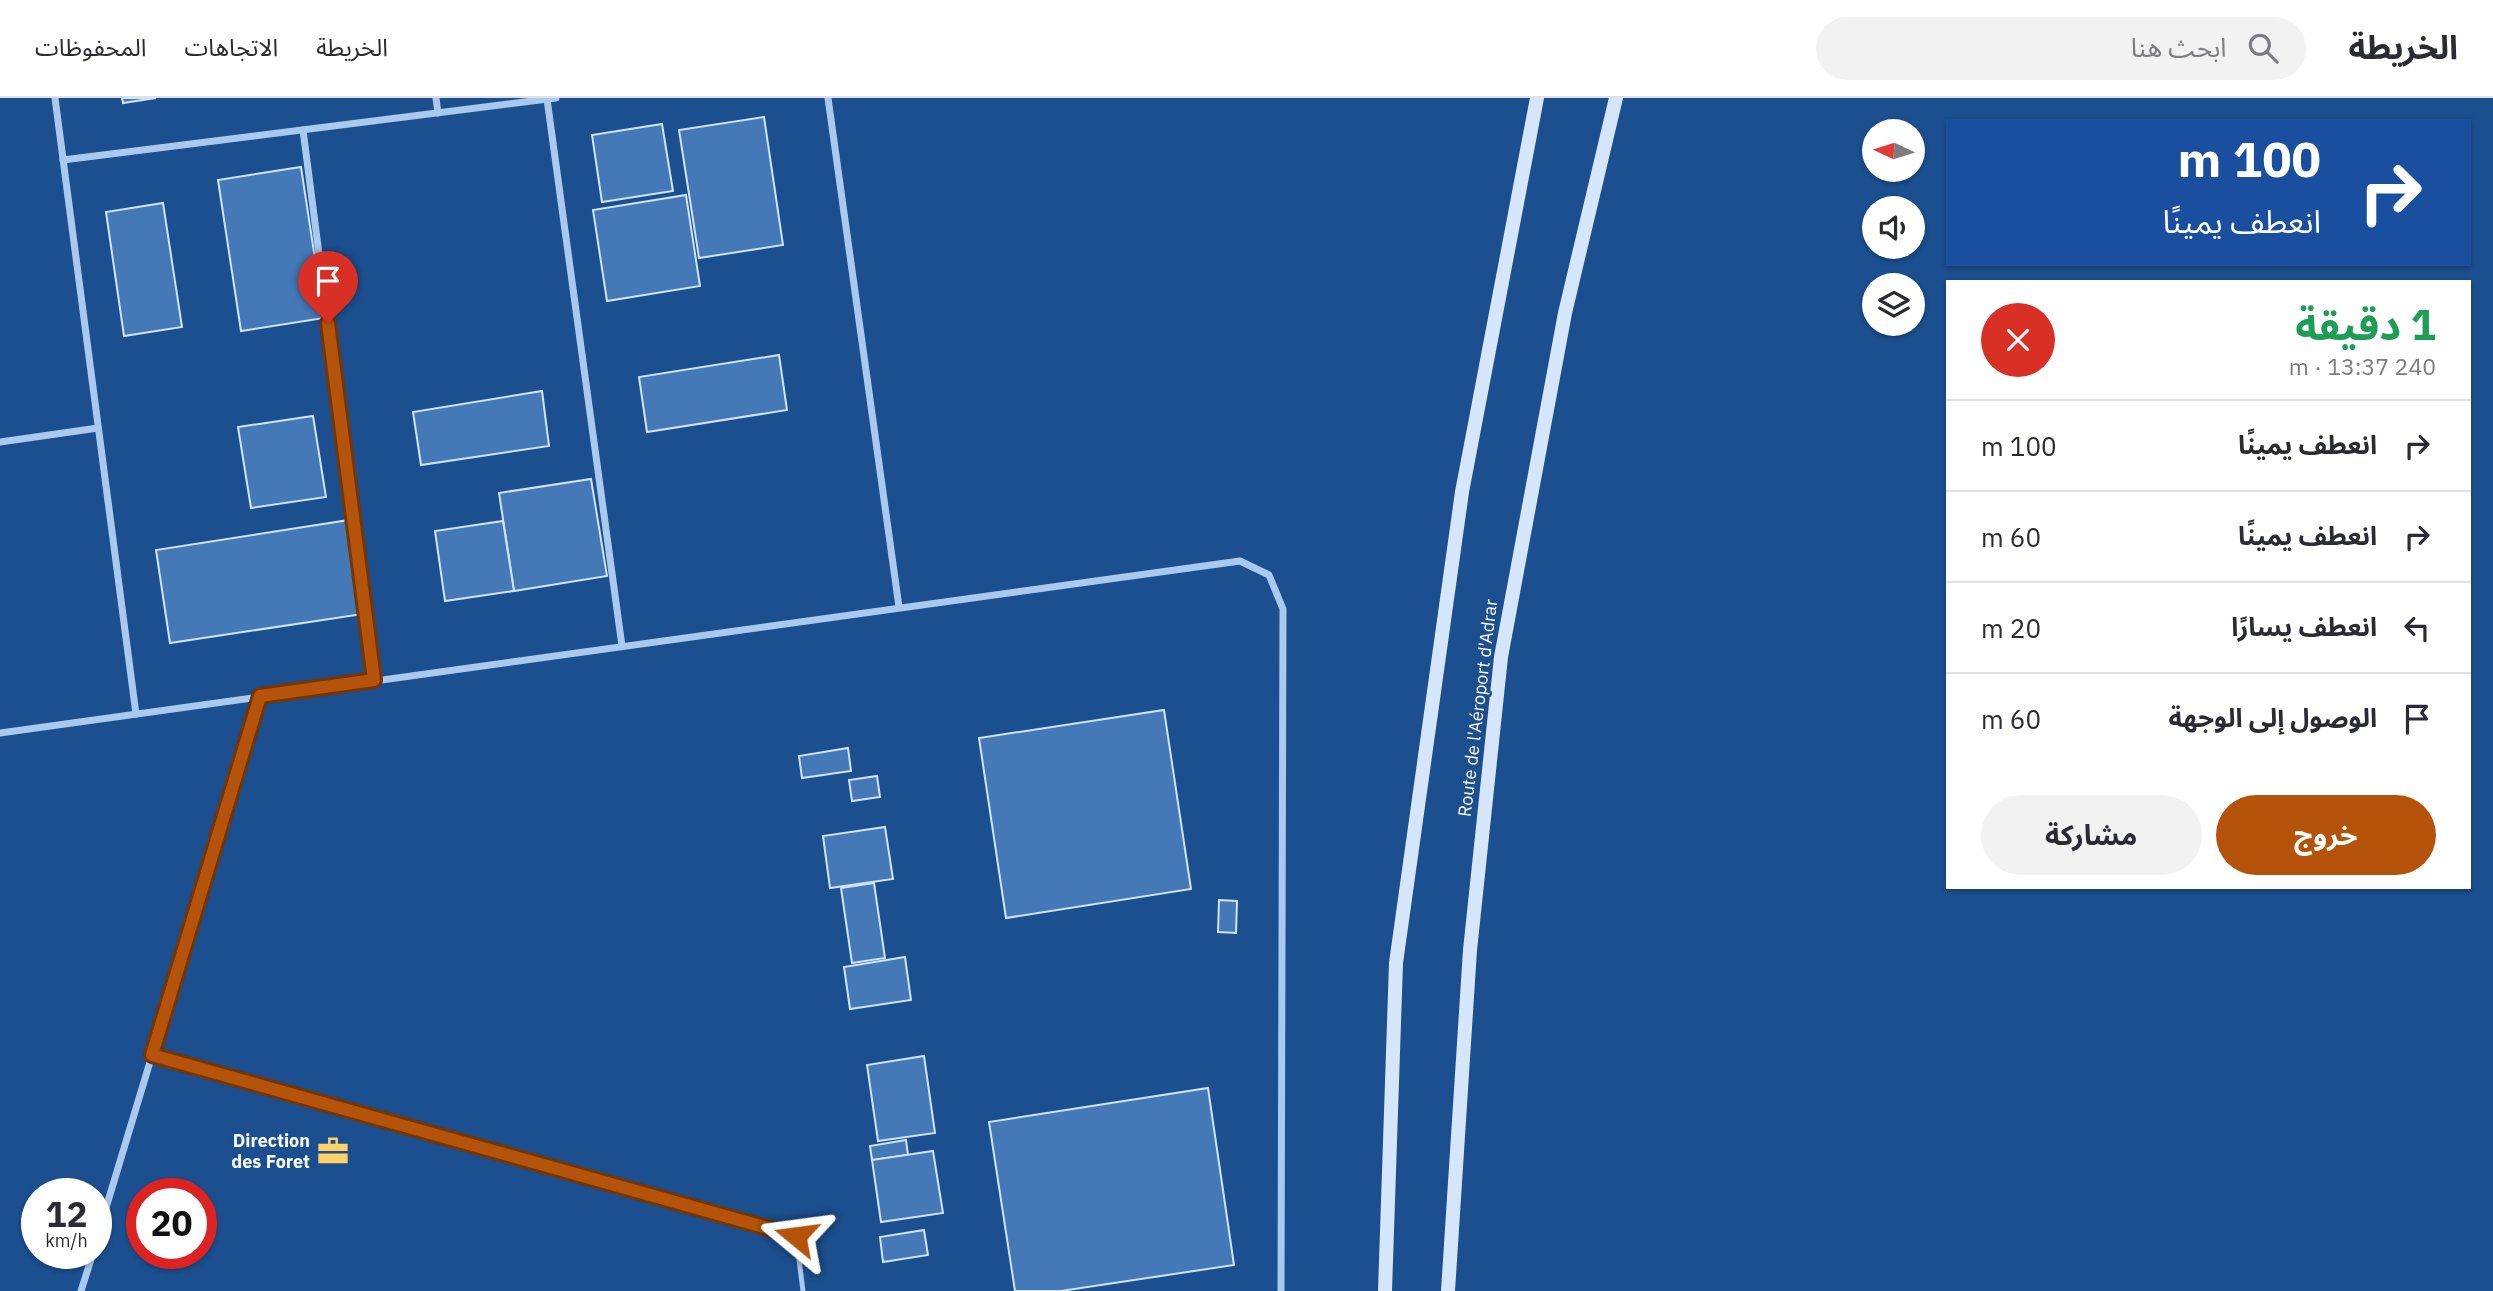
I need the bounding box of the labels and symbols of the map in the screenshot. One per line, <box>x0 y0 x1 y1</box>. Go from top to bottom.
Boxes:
north arrow <box>1862 119 1925 182</box>
pin <box>298 251 358 323</box>
street label: Route de l'Aéroport d'Adrar <box>1453 597 1502 818</box>
place label: Direction des Foret <box>231 1129 310 1173</box>
office icon: Direction des Foret <box>316 1134 350 1168</box>
speed limit sign: 20 <box>126 1178 217 1269</box>
position arrow <box>759 1199 833 1273</box>

